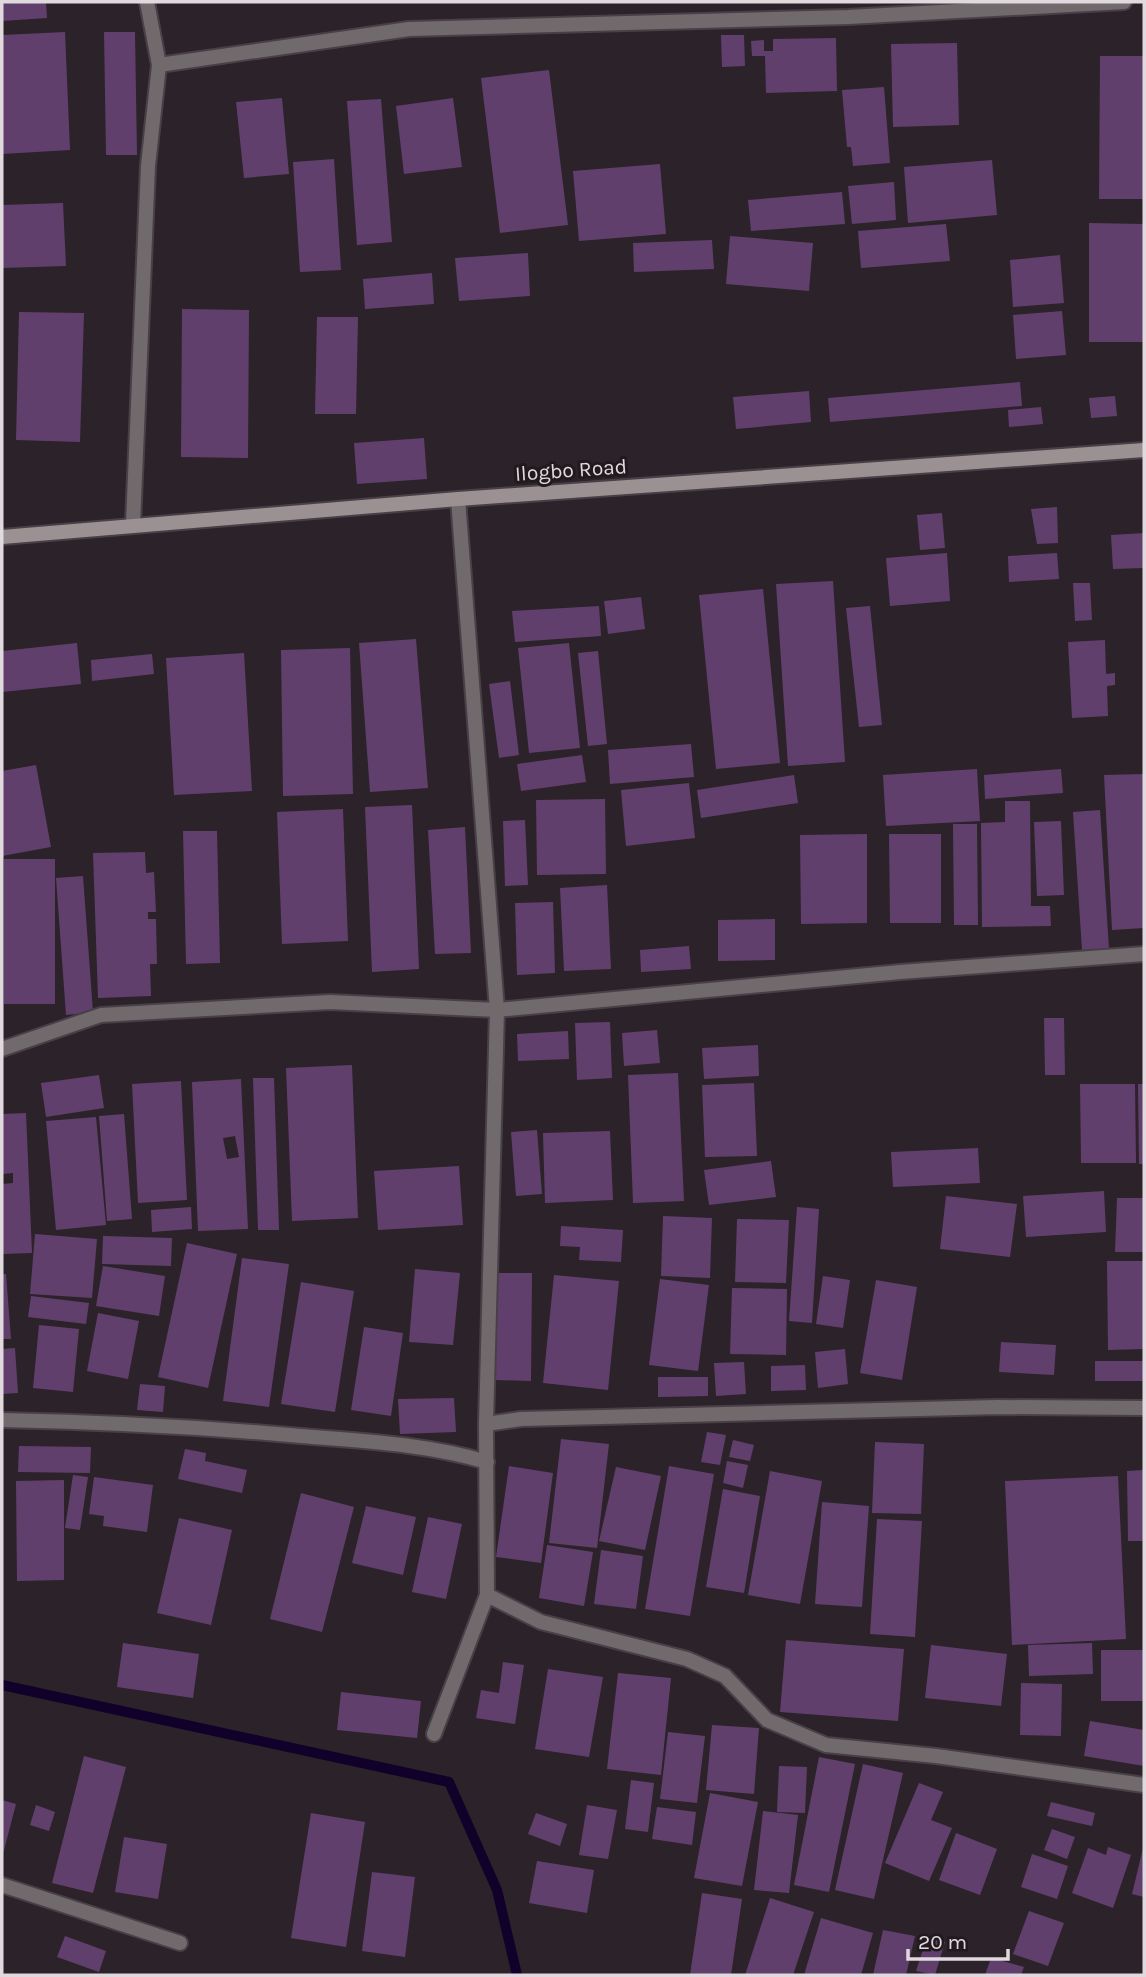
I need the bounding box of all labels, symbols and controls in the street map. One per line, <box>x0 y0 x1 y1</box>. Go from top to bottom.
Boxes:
street label: Ilogbo Road <box>514 454 628 486</box>
scale bar <box>908 1918 1008 1962</box>
text: 20 m <box>918 1930 967 1954</box>

